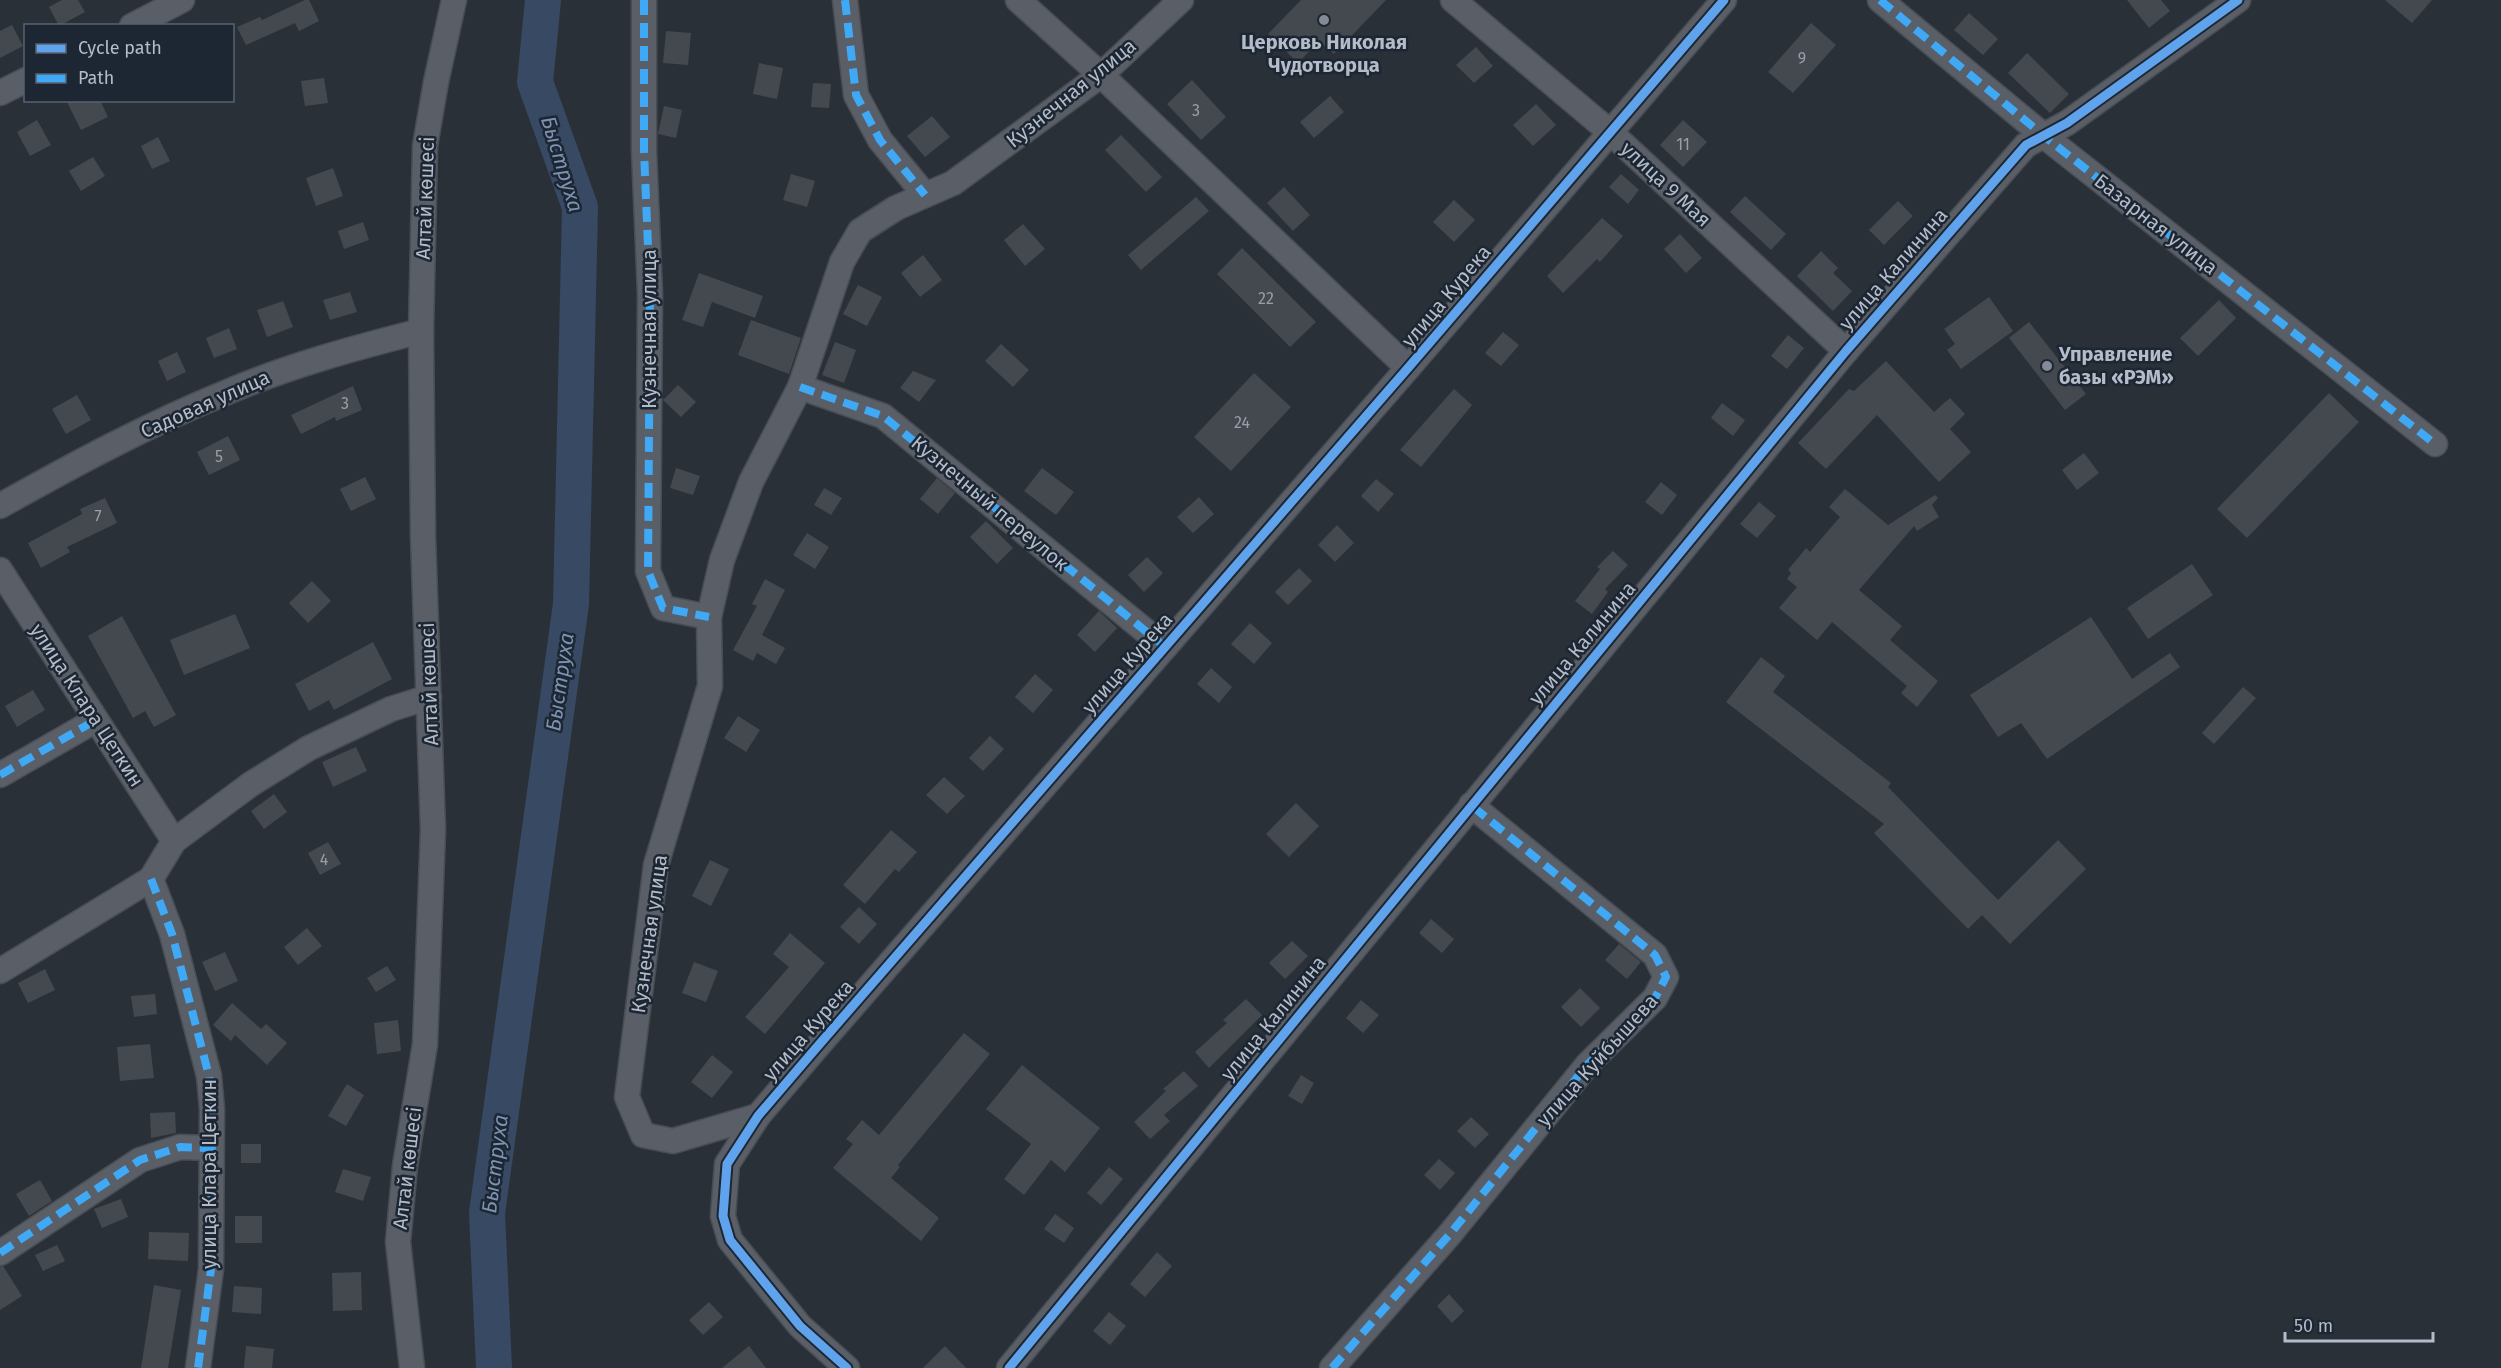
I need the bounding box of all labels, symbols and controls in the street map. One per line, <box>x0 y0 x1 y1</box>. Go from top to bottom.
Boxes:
marker: Церковь Николая Чудотворца <box>1317 13 1331 27</box>
legend <box>24 24 234 102</box>
place label: Церковь Николая Чудотворца <box>1241 30 1407 77</box>
street label: Кузнечная улица <box>1001 33 1141 153</box>
text: Cycle path <box>78 37 162 59</box>
house number: 9 <box>1798 49 1806 68</box>
text: Path <box>78 67 114 89</box>
house number: 3 <box>1192 101 1200 120</box>
water label: Быструха <box>535 113 589 215</box>
house number: 11 <box>1676 135 1690 154</box>
street label: Алтай көшесі <box>411 136 439 260</box>
street label: улица 9 Мая <box>1616 136 1716 232</box>
street label: Базарная улица <box>2090 168 2222 280</box>
street label: улица Калинина <box>1834 203 1952 335</box>
street label: улица Курека <box>1396 240 1496 352</box>
street label: Кузнечная улица <box>637 249 661 409</box>
house number: 22 <box>1258 289 1274 308</box>
place label: Управление базы «РЭМ» <box>2058 342 2174 389</box>
marker: Управление базы «РЭМ» <box>2040 359 2054 373</box>
street label: Садовая улица <box>137 365 273 443</box>
house number: 3 <box>341 394 349 413</box>
house number: 24 <box>1234 413 1250 432</box>
street label: Кузнечный переулок <box>907 430 1074 576</box>
house number: 5 <box>215 447 223 466</box>
house number: 7 <box>94 507 102 526</box>
street label: улица Калинина <box>1523 576 1641 710</box>
street label: улица Курека <box>1077 608 1177 718</box>
street label: улица Клара Цеткин <box>25 619 149 791</box>
street label: Алтай көшесі <box>415 622 443 746</box>
water label: Быструха <box>540 631 580 733</box>
house number: 4 <box>320 850 329 869</box>
street label: Кузнечная улица <box>626 853 672 1015</box>
street label: улица Калинина <box>1215 951 1331 1085</box>
street label: улица Курека <box>758 975 858 1085</box>
street label: улица Куйбышева <box>1531 989 1663 1131</box>
street label: улица Клара Цеткин <box>197 1079 221 1269</box>
street label: Алтай көшесі <box>388 1105 426 1231</box>
water label: Быструха <box>476 1113 514 1215</box>
scale bar <box>2285 1305 2434 1343</box>
text: 50 m <box>2294 1315 2333 1337</box>

